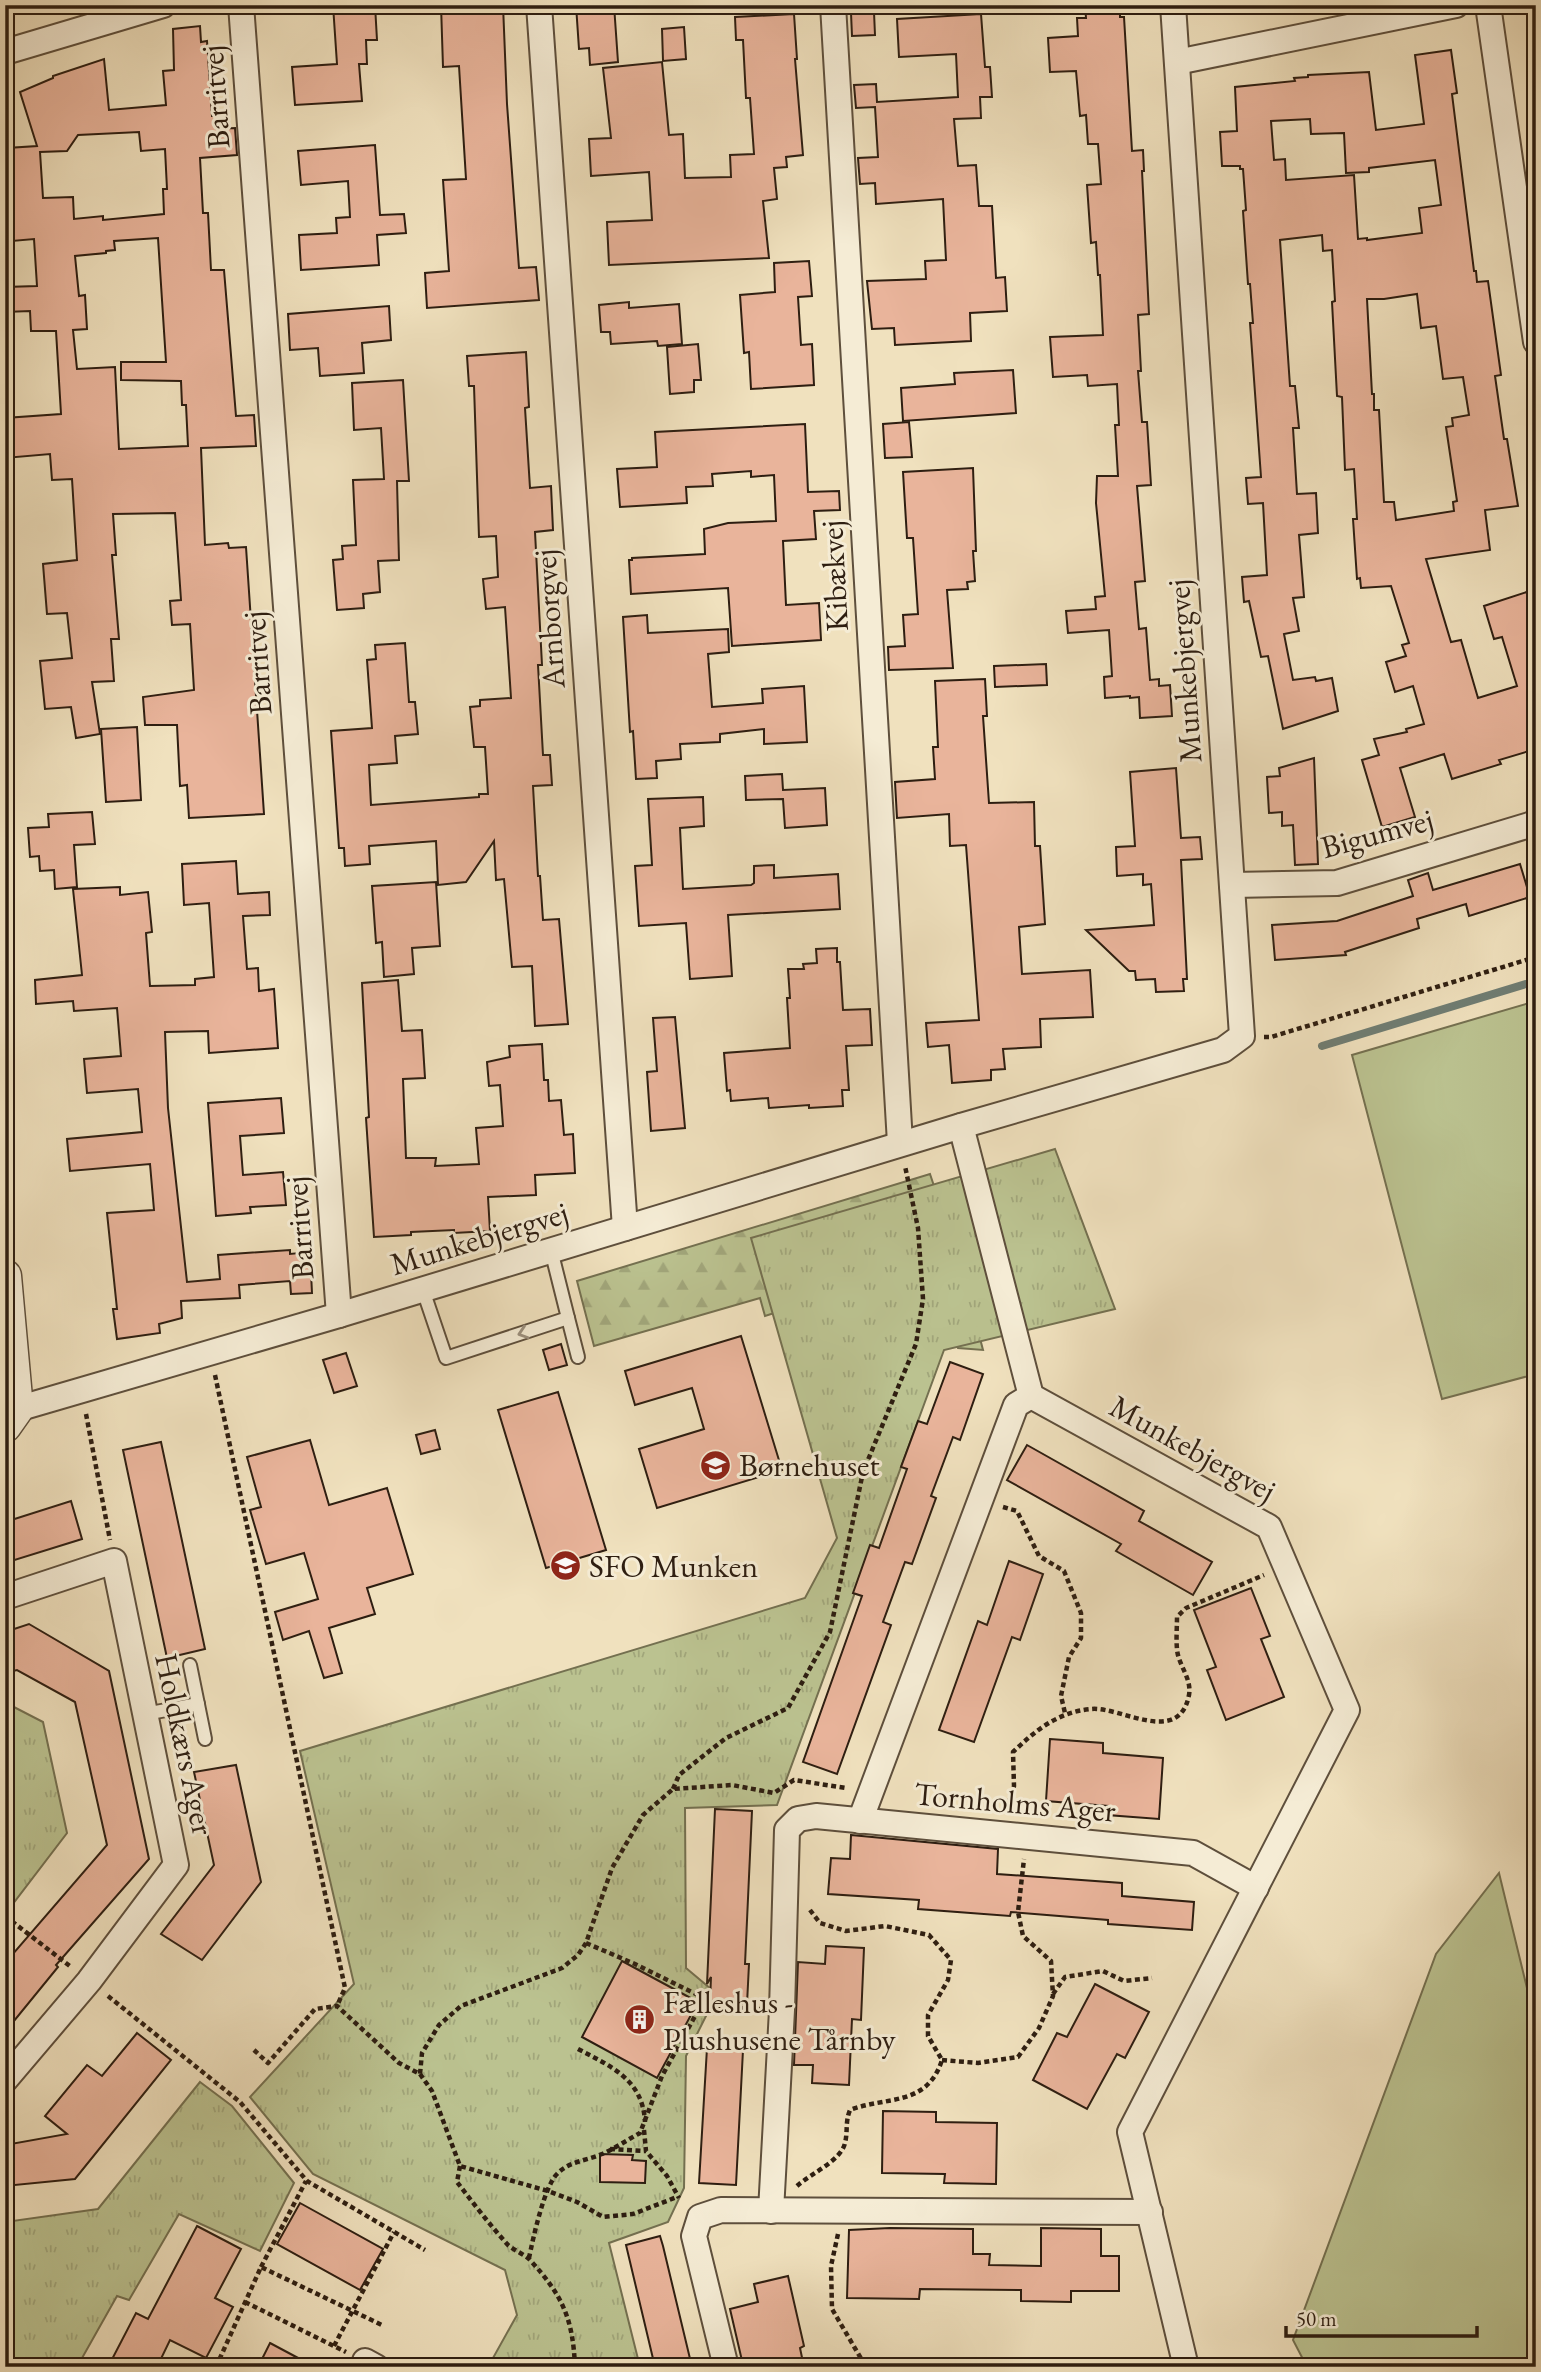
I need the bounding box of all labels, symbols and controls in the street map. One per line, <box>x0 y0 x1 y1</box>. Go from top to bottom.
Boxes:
street label: Barritvej <box>190 44 240 150</box>
street label: Kibækvej <box>810 519 858 633</box>
street label: Arnborgvej <box>523 548 575 691</box>
street label: Munkebjergvej <box>1157 578 1211 764</box>
street label: Barritvej <box>232 610 282 716</box>
street label: Bigumvej <box>1316 798 1438 868</box>
street label: Barritvej <box>274 1175 324 1281</box>
street label: Munkebjergvej <box>385 1191 573 1285</box>
one-way arrow <box>518 1325 530 1339</box>
street label: Munkebjergvej <box>1102 1385 1284 1511</box>
place label: Børnehuset <box>739 1444 880 1486</box>
school or university icon: Børnehuset <box>699 1448 733 1482</box>
place label: SFO Munken <box>589 1545 758 1587</box>
school or university icon: SFO Munken <box>549 1549 583 1583</box>
street label: Holdkærs Ager <box>145 1649 225 1839</box>
street label: Tornholms Ager <box>913 1772 1118 1832</box>
place label: Fælleshus - Plushusene Tårnby <box>663 1981 897 2060</box>
building icon: Fælleshus - Plushusene Tårnby <box>623 2003 657 2037</box>
scale bar <box>1286 2295 1476 2339</box>
text: 50 m <box>1296 2305 1337 2332</box>

